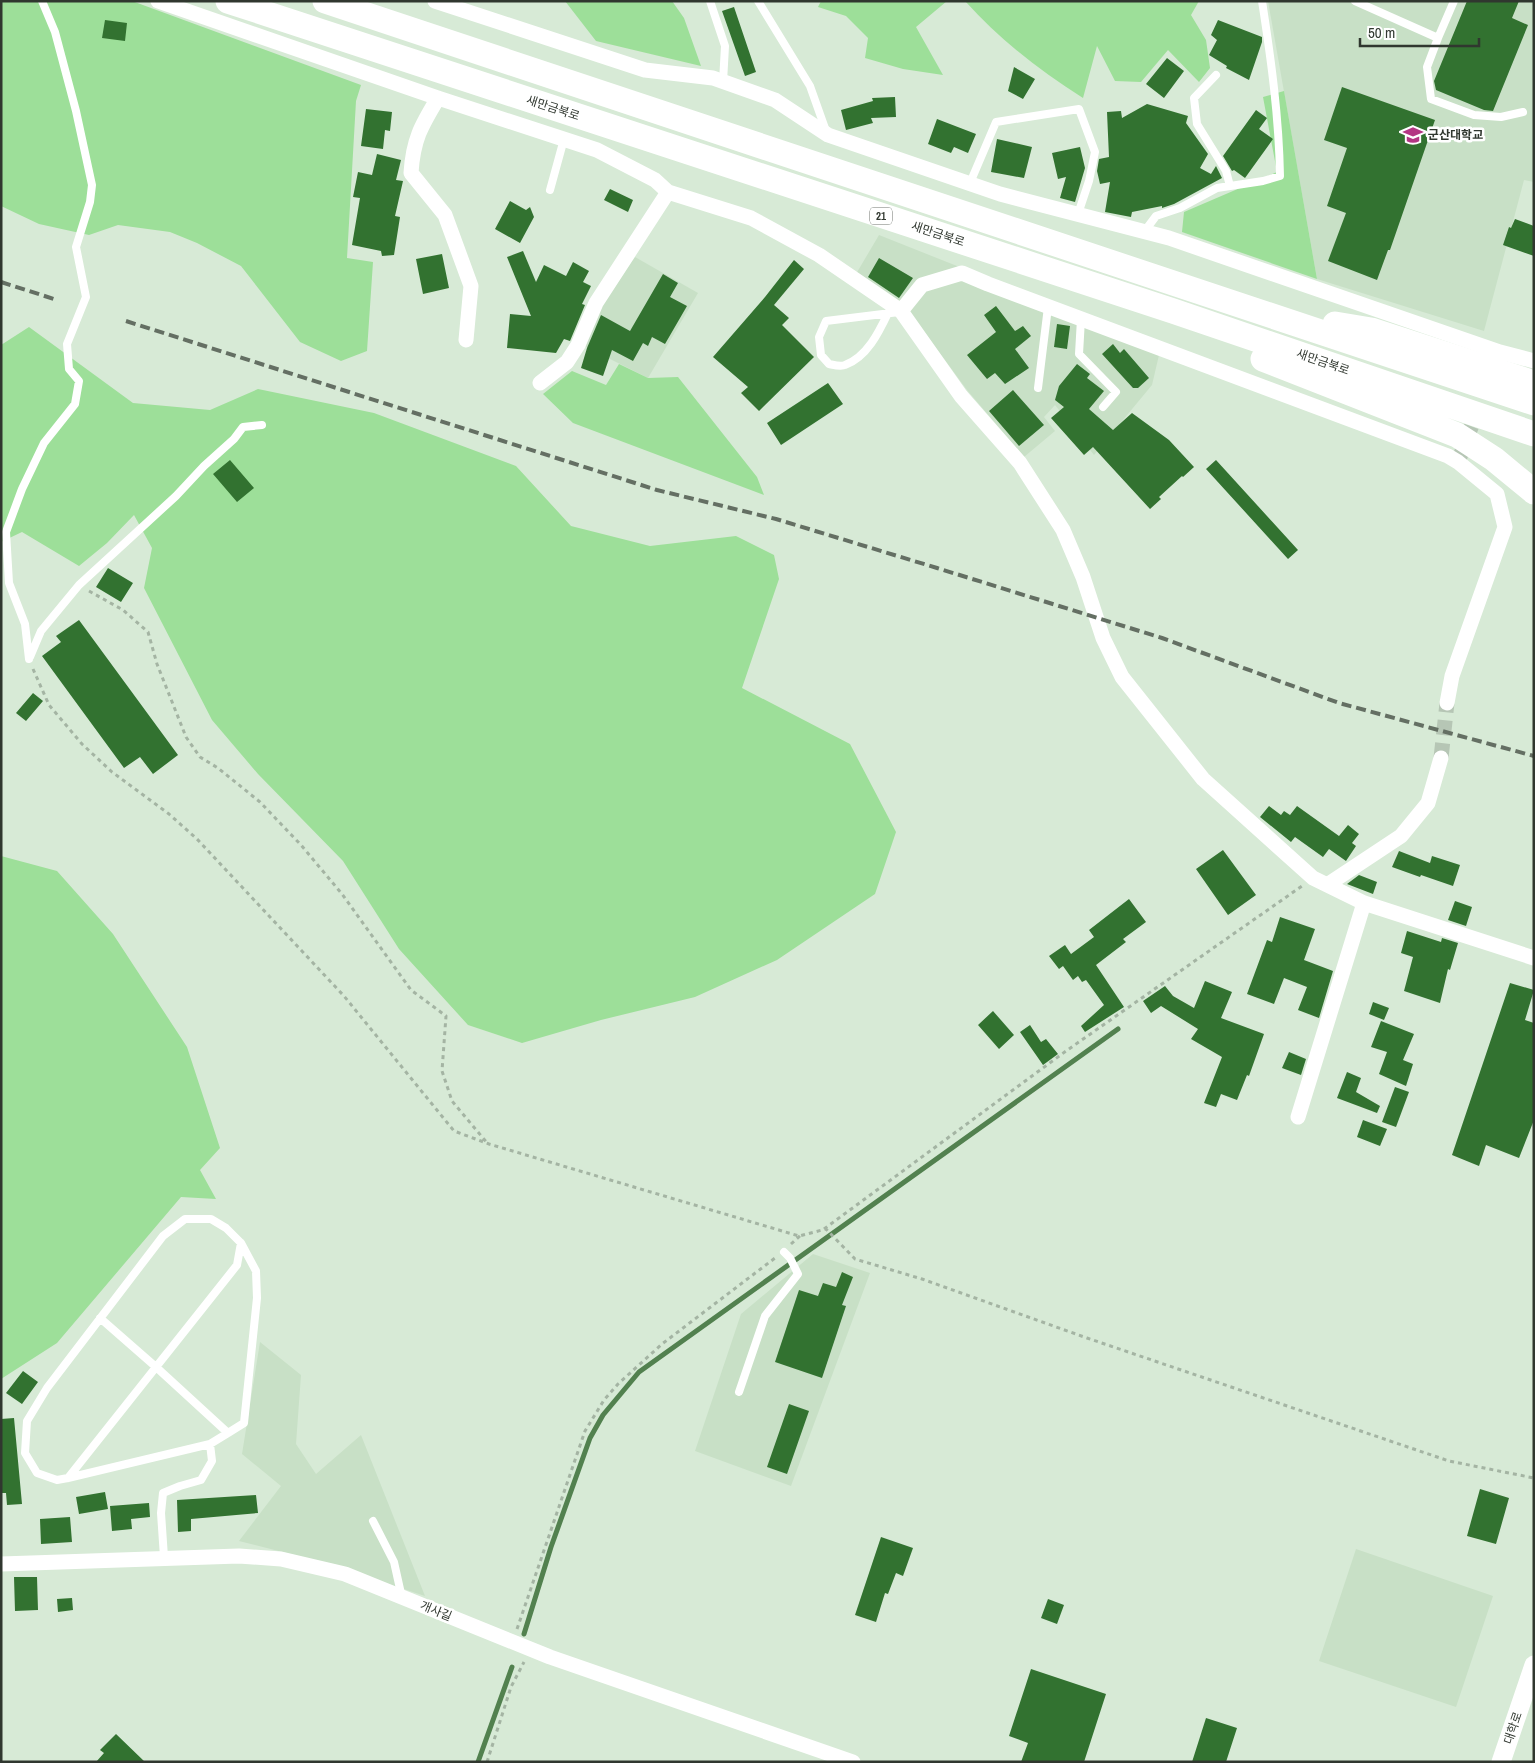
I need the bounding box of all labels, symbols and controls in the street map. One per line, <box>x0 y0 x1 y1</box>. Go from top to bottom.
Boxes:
scale bar <box>1360 15 1479 47</box>
text: 50 m <box>1368 22 1395 43</box>
street label: 새만금북로 <box>524 92 582 124</box>
school or university icon: 군산대학교 <box>1402 124 1424 146</box>
place label: 군산대학교 <box>1428 127 1483 143</box>
road number: 21 <box>870 208 892 225</box>
street label: 새만금북로 <box>909 218 967 250</box>
street label: 새만금북로 <box>1294 345 1352 379</box>
street label: 개사길 <box>418 1597 454 1625</box>
street label: 대학로 <box>1500 1710 1526 1746</box>

